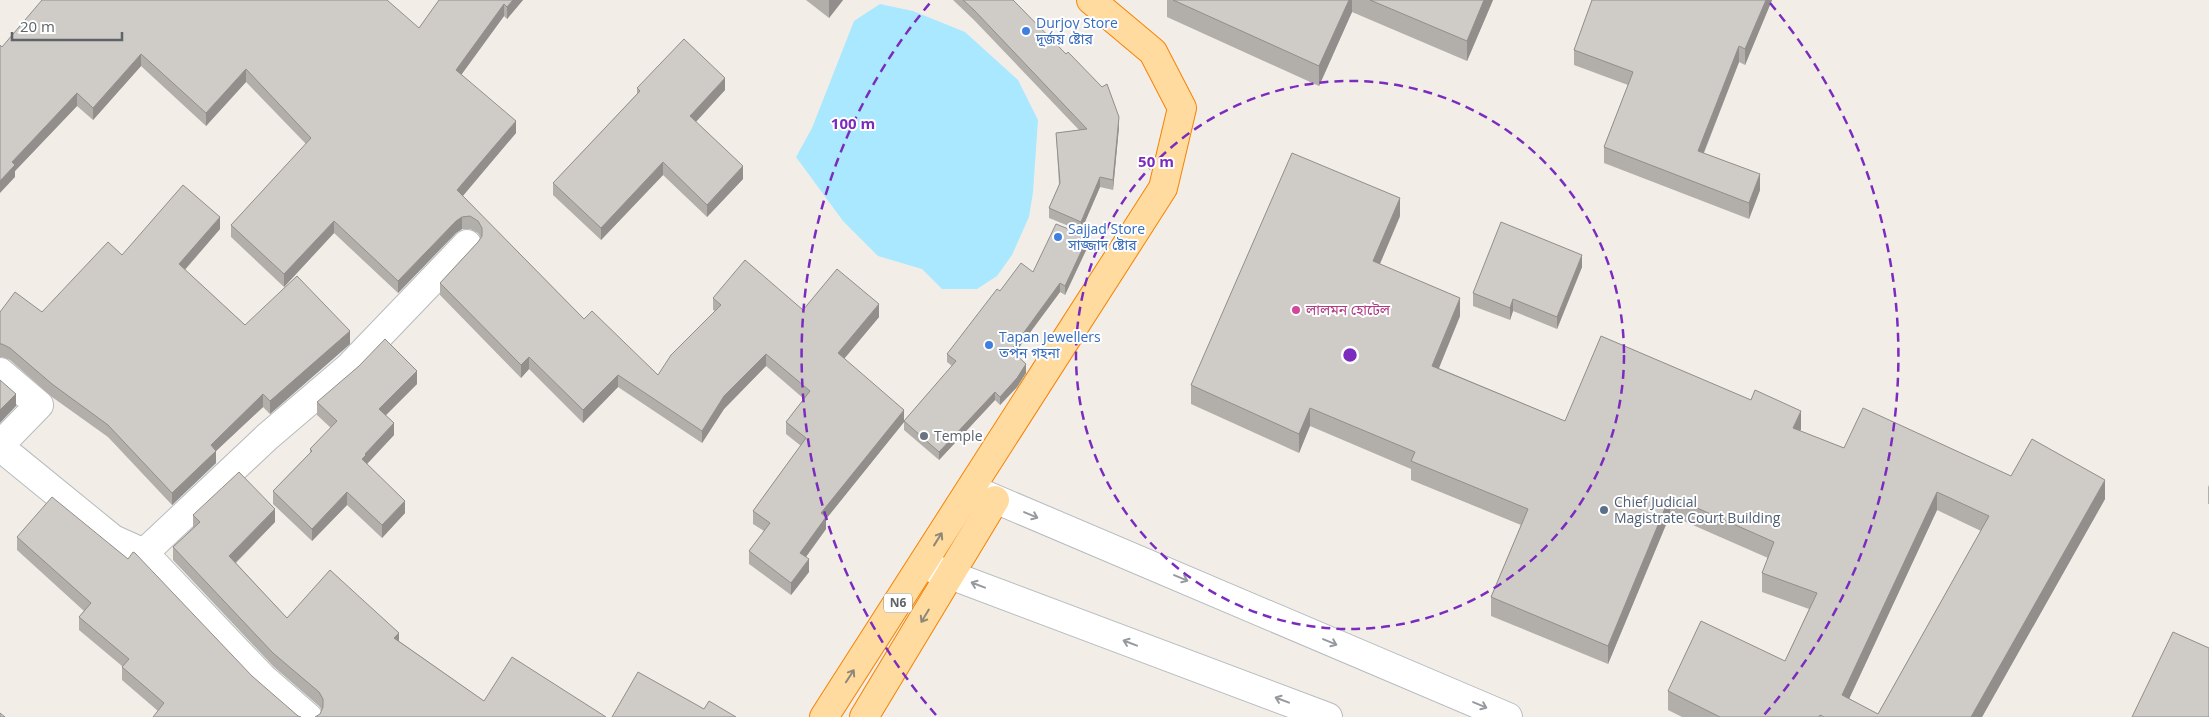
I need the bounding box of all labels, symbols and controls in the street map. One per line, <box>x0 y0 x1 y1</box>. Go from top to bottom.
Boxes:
scale bar <box>12 10 122 42</box>
place label: Durjoy Store দূর্জয় ষ্টোর <box>1035 13 1118 48</box>
text: 20 m <box>20 16 55 36</box>
marker: Durjoy Store দূর্জয় ষ্টোর <box>1020 25 1032 37</box>
text: 100 m <box>831 113 875 133</box>
text: 50 m <box>1138 151 1174 171</box>
place label: Sajjad Store সাজ্জাদ ষ্টোর <box>1067 219 1145 254</box>
marker: Sajjad Store সাজ্জাদ ষ্টোর <box>1052 231 1064 243</box>
place label: লালমন হোটেল <box>1305 300 1391 319</box>
marker: লালমন হোটেল <box>1290 304 1302 316</box>
place label: Tapan Jewellers তপন গহনা <box>998 327 1101 362</box>
marker: Tapan Jewellers তপন গহনা <box>983 339 995 351</box>
centre of rings <box>1341 346 1359 364</box>
place label: Temple <box>934 426 983 445</box>
marker: Temple <box>918 430 930 442</box>
place label: Chief Judicial Magistrate Court Building <box>1614 492 1781 527</box>
marker: Chief Judicial Magistrate Court Building <box>1598 504 1610 516</box>
one-way arrow <box>1023 511 1038 520</box>
one-way arrow <box>933 533 943 547</box>
one-way arrow <box>1173 574 1188 584</box>
one-way arrow <box>971 580 986 590</box>
road number: N6 <box>884 594 912 612</box>
one-way arrow <box>919 609 929 623</box>
one-way arrow <box>1322 637 1337 647</box>
one-way arrow <box>1123 638 1138 647</box>
one-way arrow <box>845 669 856 683</box>
one-way arrow <box>1275 695 1290 704</box>
one-way arrow <box>1472 701 1487 711</box>

